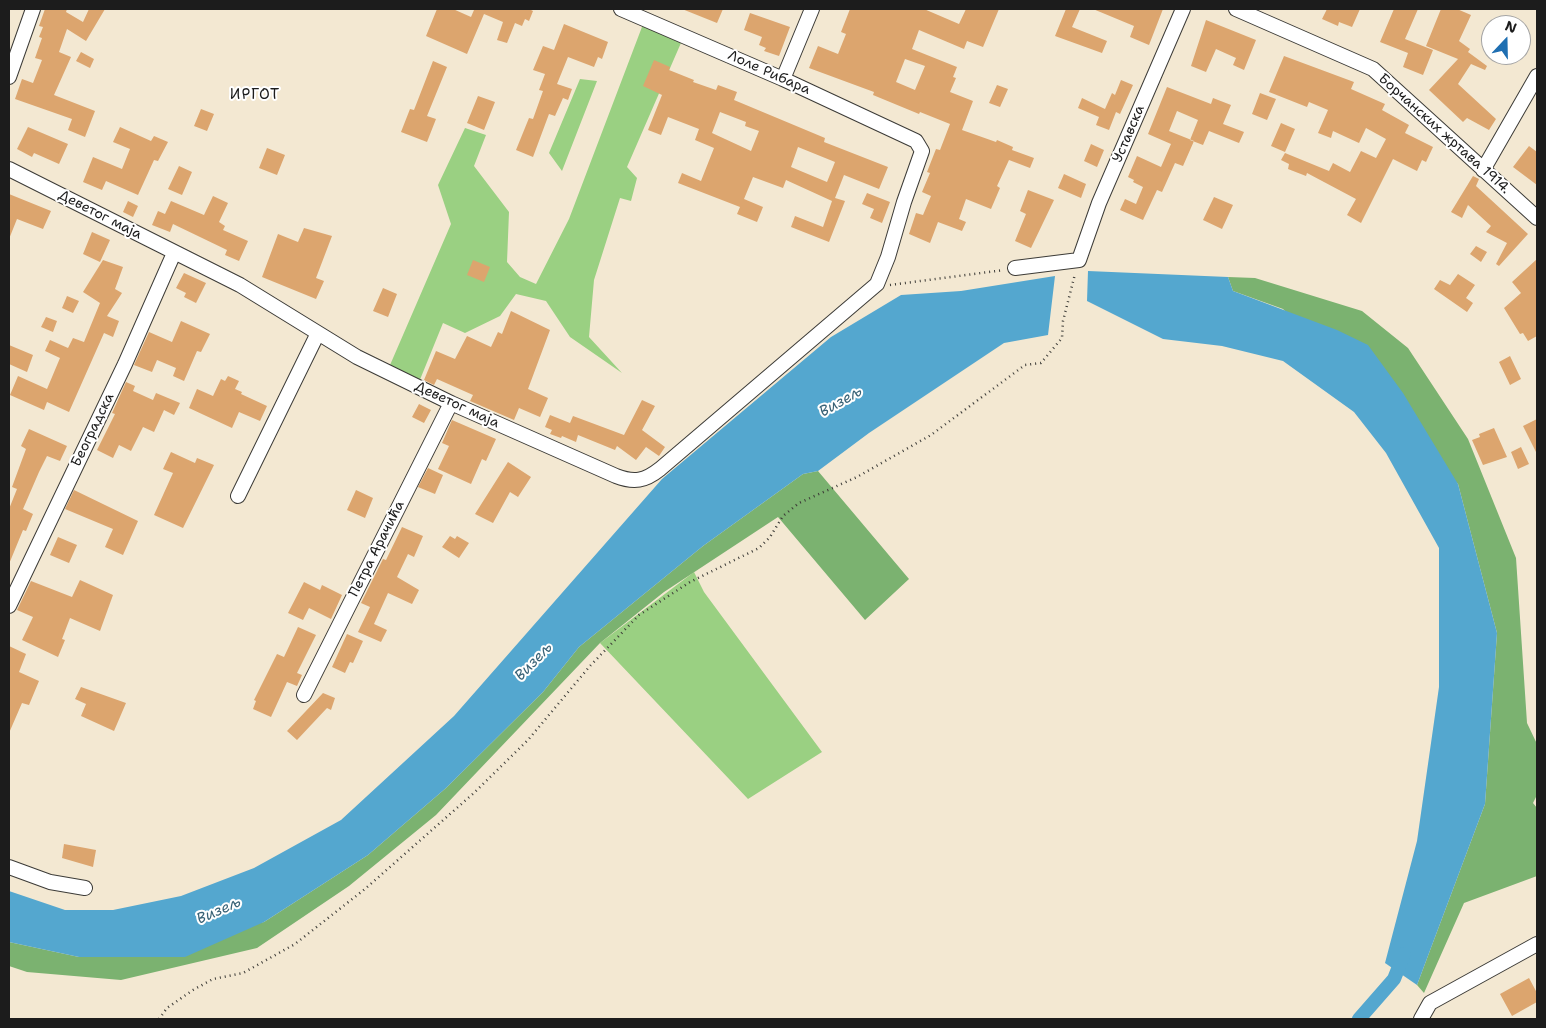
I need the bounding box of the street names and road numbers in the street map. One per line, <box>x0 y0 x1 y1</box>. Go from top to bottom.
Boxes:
street label: Лоле Рибара <box>725 47 813 99</box>
street label: Борчанских жртава 1914. <box>1375 70 1513 198</box>
street label: Уставска <box>1109 103 1149 165</box>
street label: Деветог маја <box>56 187 144 243</box>
street label: Деветог маја <box>412 378 502 432</box>
street label: Београдска <box>68 391 118 469</box>
street label: Петра Арачића <box>346 498 408 600</box>

